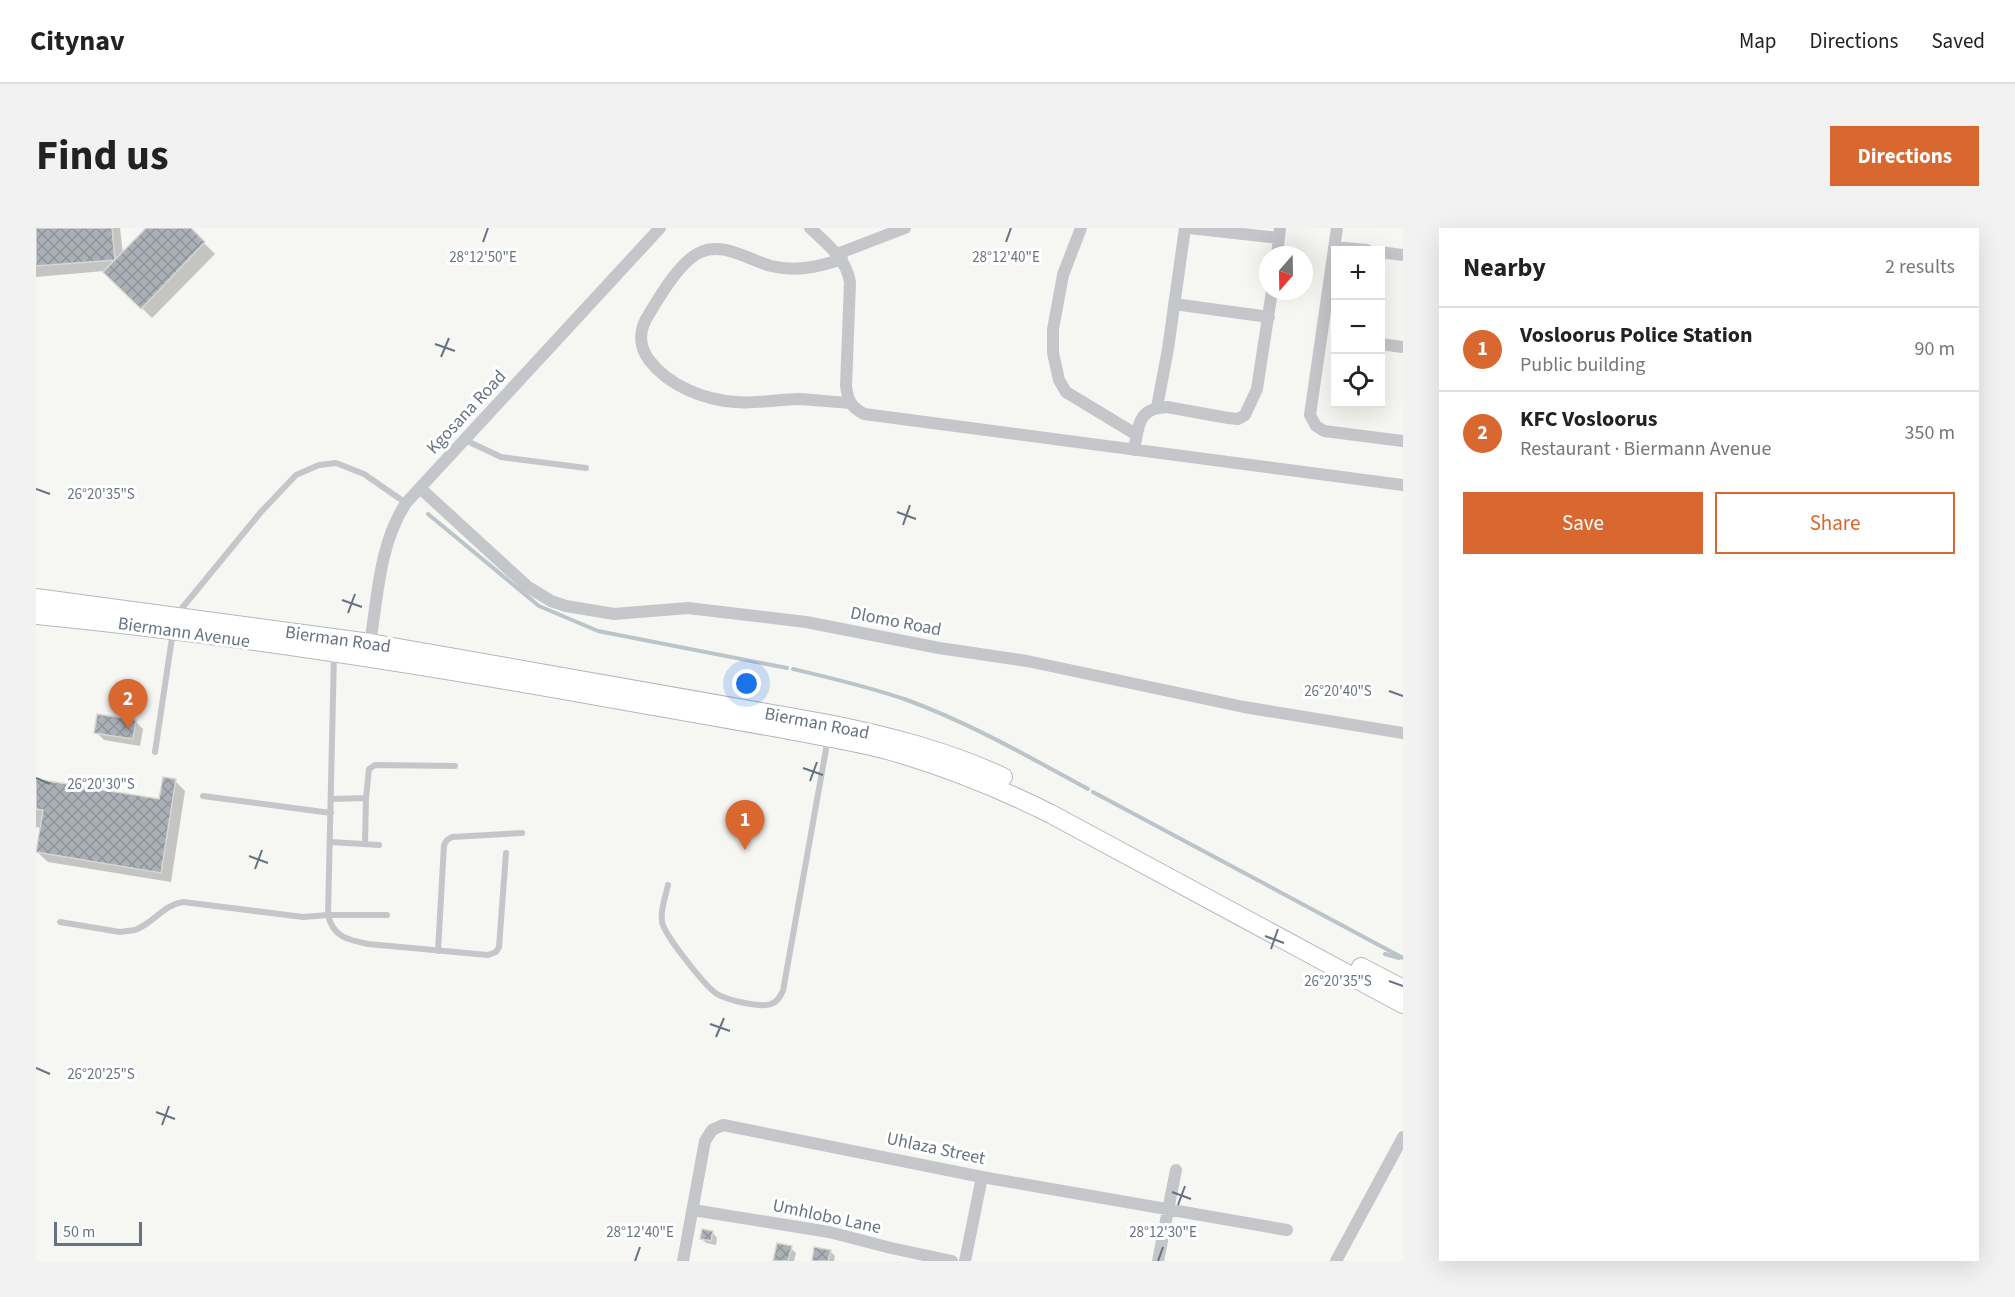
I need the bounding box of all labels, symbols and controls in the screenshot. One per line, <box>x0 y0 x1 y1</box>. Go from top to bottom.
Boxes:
text: Citynav <box>30 21 125 61</box>
text: Map <box>1739 26 1777 56</box>
text: Directions <box>1810 26 1898 56</box>
text: Saved <box>1931 26 1985 56</box>
text: Find us <box>36 126 169 186</box>
button: Directions <box>1830 126 1979 186</box>
north arrow <box>1259 246 1313 300</box>
map controls <box>1331 246 1385 408</box>
button: + <box>1331 246 1385 300</box>
text: 28°12'50"E <box>449 247 517 268</box>
text: 28°12'40"E <box>972 247 1040 268</box>
text: Nearby <box>1463 249 1546 286</box>
text: 2 results <box>1885 253 1955 281</box>
button: − <box>1331 300 1385 354</box>
text: Vosloorus Police Station <box>1520 319 1753 351</box>
text: 1 <box>1477 335 1488 363</box>
text: 90 m <box>1915 335 1955 363</box>
text: Public building <box>1520 351 1645 379</box>
button: locate <box>1331 354 1385 408</box>
street label: Kgosana Road <box>421 365 512 460</box>
text: KFC Vosloorus <box>1520 403 1657 435</box>
text: 2 <box>1477 419 1488 447</box>
text: 350 m <box>1905 419 1955 447</box>
text: Restaurant · Biermann Avenue <box>1520 435 1771 463</box>
text: 26°20'35"S <box>67 484 135 505</box>
button: Save <box>1463 492 1703 554</box>
button: Share <box>1715 492 1955 554</box>
street label: Dlomo Road <box>848 600 944 643</box>
street label: Biermann Avenue <box>116 611 252 654</box>
street label: Bierman Road <box>284 620 392 659</box>
your location <box>732 669 761 698</box>
pin: 2 <box>108 680 148 729</box>
text: 26°20'40"S <box>1304 681 1372 702</box>
street label: Bierman Road <box>762 701 871 746</box>
text: 26°20'30"S <box>67 774 135 795</box>
pin: 1 <box>726 800 764 850</box>
text: 26°20'35"S <box>1304 971 1372 992</box>
text: 26°20'25"S <box>67 1064 135 1085</box>
street label: Uhlaza Street <box>884 1126 987 1171</box>
street label: Umhlobo Lane <box>770 1193 884 1240</box>
scale bar <box>54 1219 142 1246</box>
text: 50 m <box>63 1221 95 1243</box>
text: 28°12'40"E <box>606 1222 674 1243</box>
text: 28°12'30"E <box>1129 1222 1197 1243</box>

